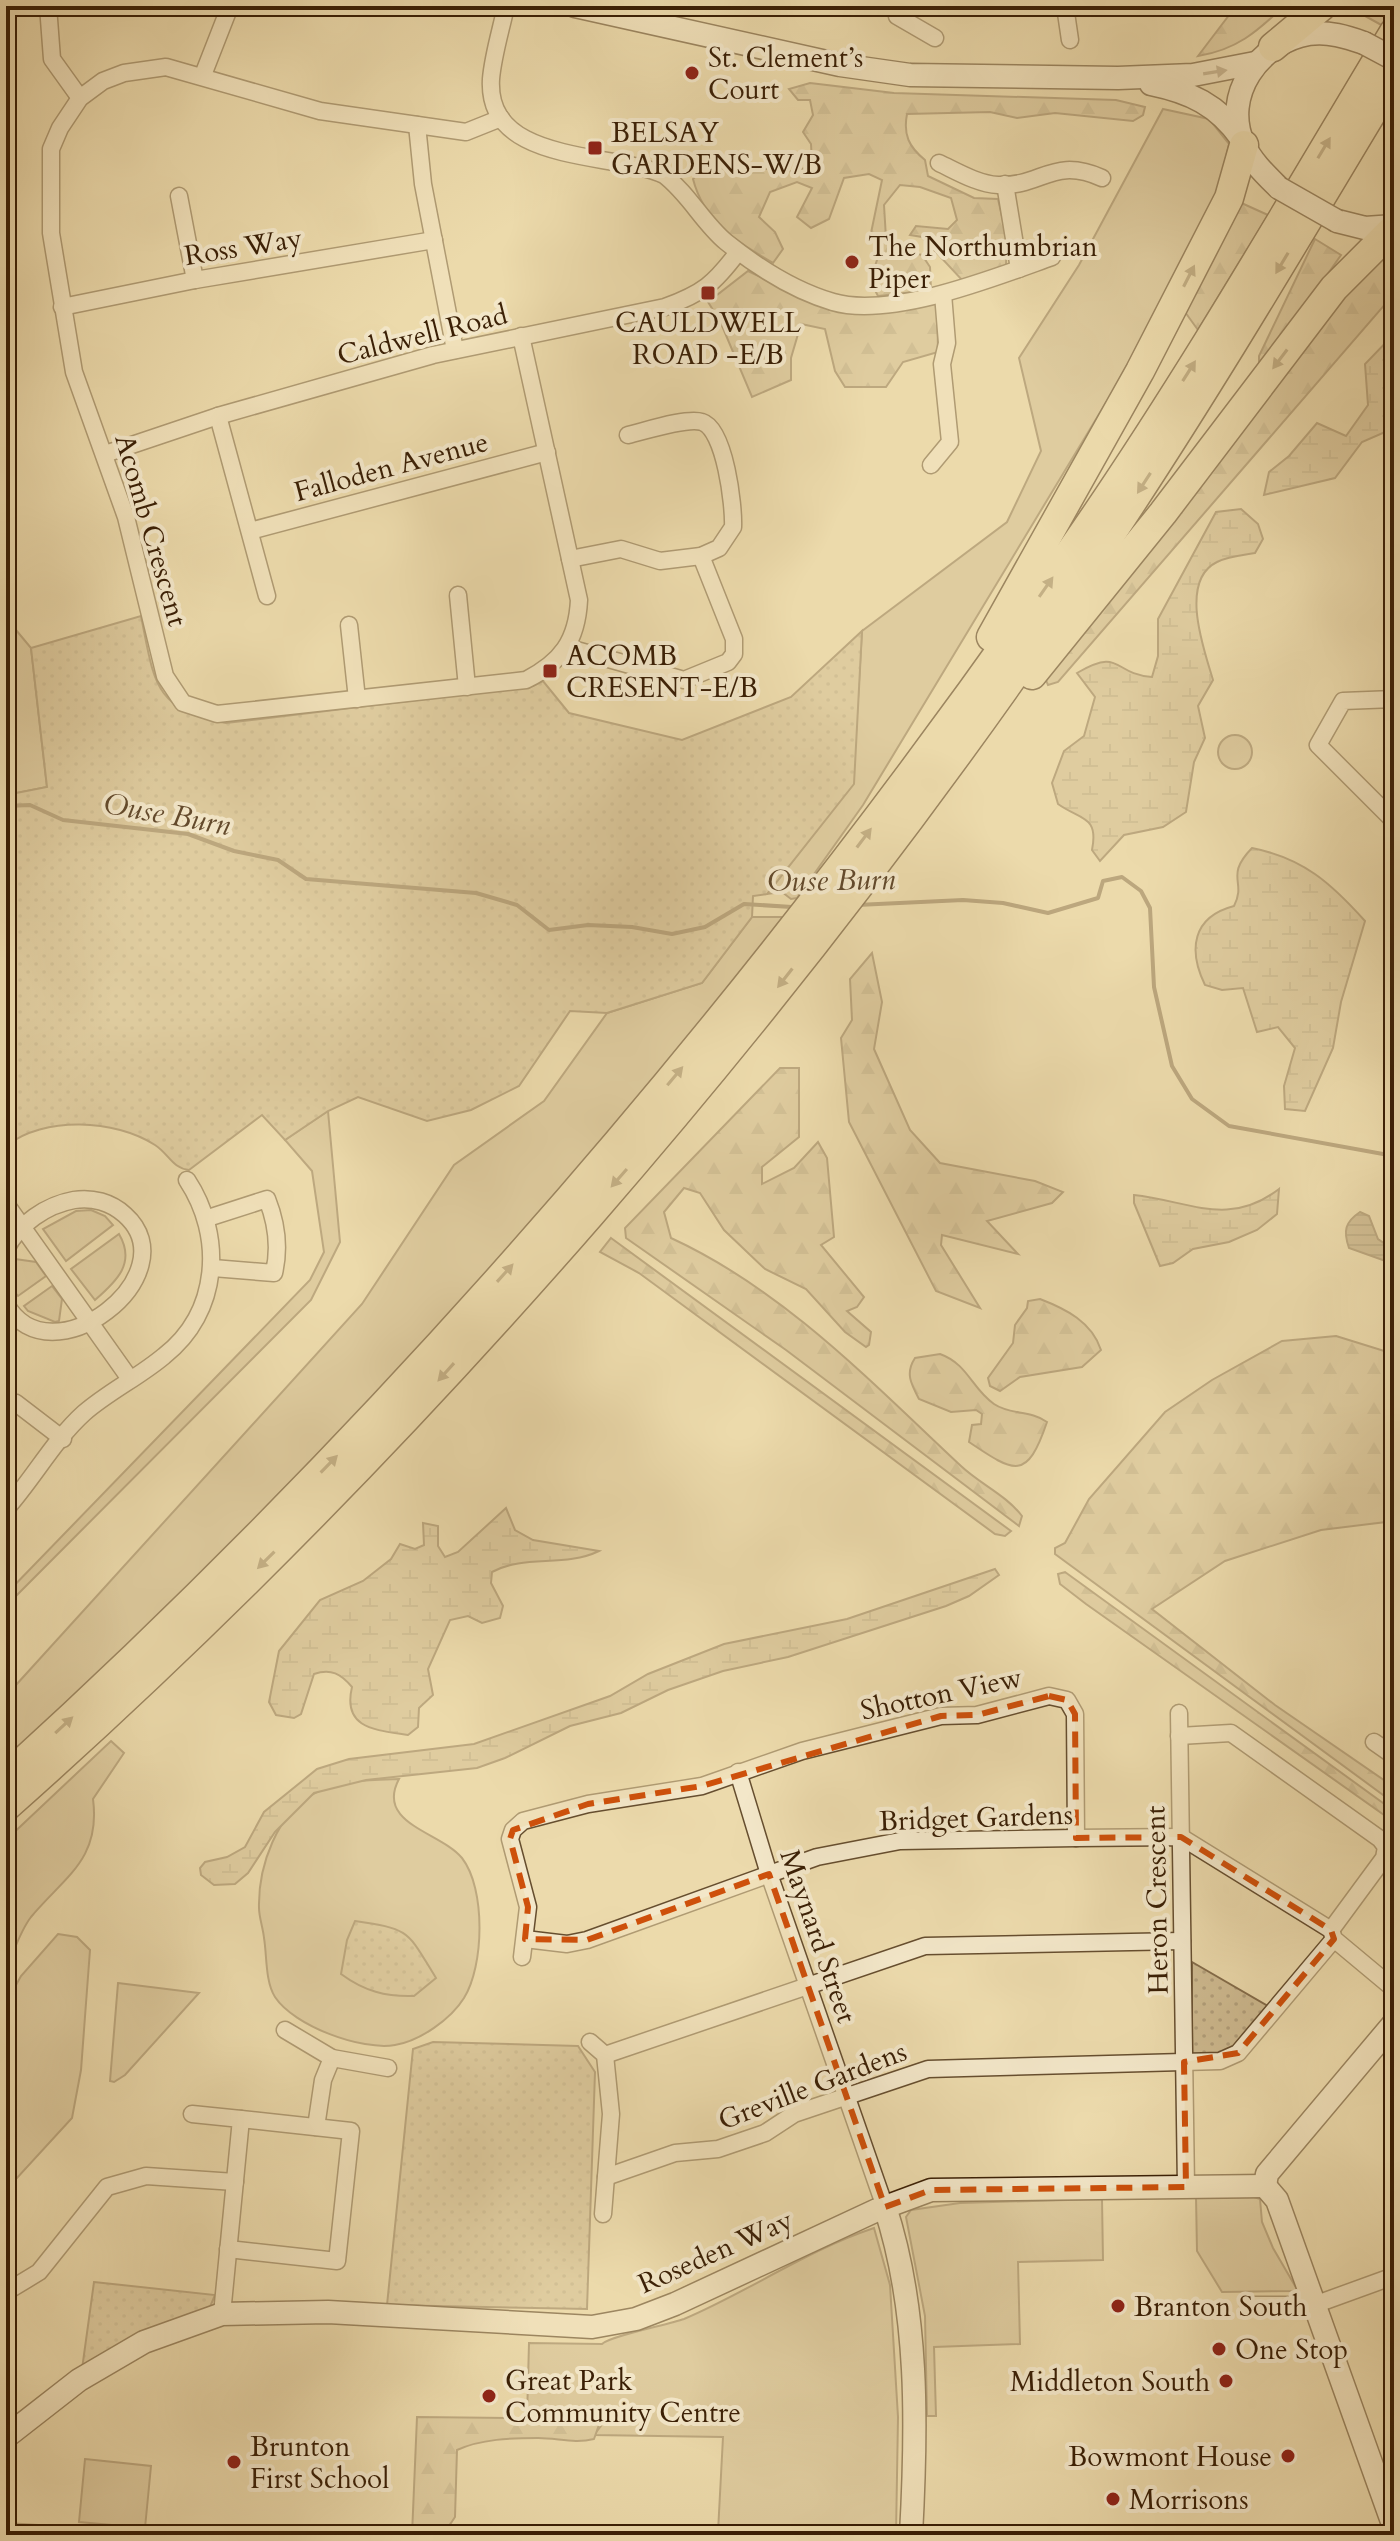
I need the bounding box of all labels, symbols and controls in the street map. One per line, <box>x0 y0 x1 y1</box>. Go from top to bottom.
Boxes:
place label: St. Clement’s Court <box>708 39 863 109</box>
marker: St. Clement’s Court <box>683 64 701 82</box>
one-way arrow <box>1203 65 1228 78</box>
place label: BELSAY GARDENS-W/B <box>611 114 822 184</box>
one-way arrow <box>1317 137 1331 159</box>
marker: BELSAY GARDENS-W/B <box>586 139 604 157</box>
street label: Ross Way <box>182 219 305 275</box>
place label: The Northumbrian Piper <box>868 228 1098 298</box>
one-way arrow <box>1275 252 1289 274</box>
marker: The Northumbrian Piper <box>843 253 861 271</box>
one-way arrow <box>1182 265 1195 288</box>
marker: CAULDWELL ROAD -E/B <box>699 284 717 302</box>
street label: Caldwell Road <box>333 295 511 374</box>
place label: CAULDWELL ROAD -E/B <box>615 304 801 374</box>
one-way arrow <box>1273 349 1289 369</box>
one-way arrow <box>1182 360 1197 381</box>
street label: Falloden Avenue <box>290 423 492 511</box>
street label: Acomb Crescent <box>105 430 197 631</box>
one-way arrow <box>1136 473 1151 494</box>
one-way arrow <box>1037 577 1053 597</box>
place label: ACOMB CRESENT-E/B <box>566 637 758 707</box>
marker: ACOMB CRESENT-E/B <box>541 662 559 680</box>
water label: Ouse Burn <box>100 783 234 846</box>
one-way arrow <box>855 828 871 848</box>
water label: Ouse Burn <box>766 859 896 902</box>
one-way arrow <box>777 968 793 988</box>
one-way arrow <box>666 1066 683 1086</box>
one-way arrow <box>610 1169 628 1188</box>
one-way arrow <box>496 1264 514 1283</box>
one-way arrow <box>437 1363 455 1382</box>
one-way arrow <box>319 1455 337 1474</box>
one-way arrow <box>257 1550 276 1569</box>
street label: Shotton View <box>857 1658 1026 1730</box>
one-way arrow <box>54 1716 73 1734</box>
street label: Bridget Gardens <box>878 1796 1074 1840</box>
street label: Heron Crescent <box>1136 1805 1178 1995</box>
street label: Maynard Street <box>771 1844 866 2028</box>
street label: Greville Gardens <box>713 2033 912 2139</box>
street label: Roseden Way <box>632 2201 799 2303</box>
place label: Branton South <box>1134 2288 1307 2326</box>
marker: Branton South <box>1109 2297 1127 2315</box>
place label: One Stop <box>1235 2331 1348 2369</box>
marker: One Stop <box>1210 2340 1228 2358</box>
place label: Great Park Community Centre <box>505 2362 741 2432</box>
place label: Middleton South <box>1010 2363 1210 2401</box>
marker: Middleton South <box>1217 2372 1235 2390</box>
marker: Great Park Community Centre <box>480 2387 498 2405</box>
place label: Brunton First School <box>250 2428 389 2498</box>
place label: Bowmont House <box>1068 2438 1272 2476</box>
marker: Bowmont House <box>1279 2447 1297 2465</box>
marker: Brunton First School <box>225 2453 243 2471</box>
place label: Morrisons <box>1129 2481 1249 2519</box>
marker: Morrisons <box>1104 2490 1122 2508</box>

